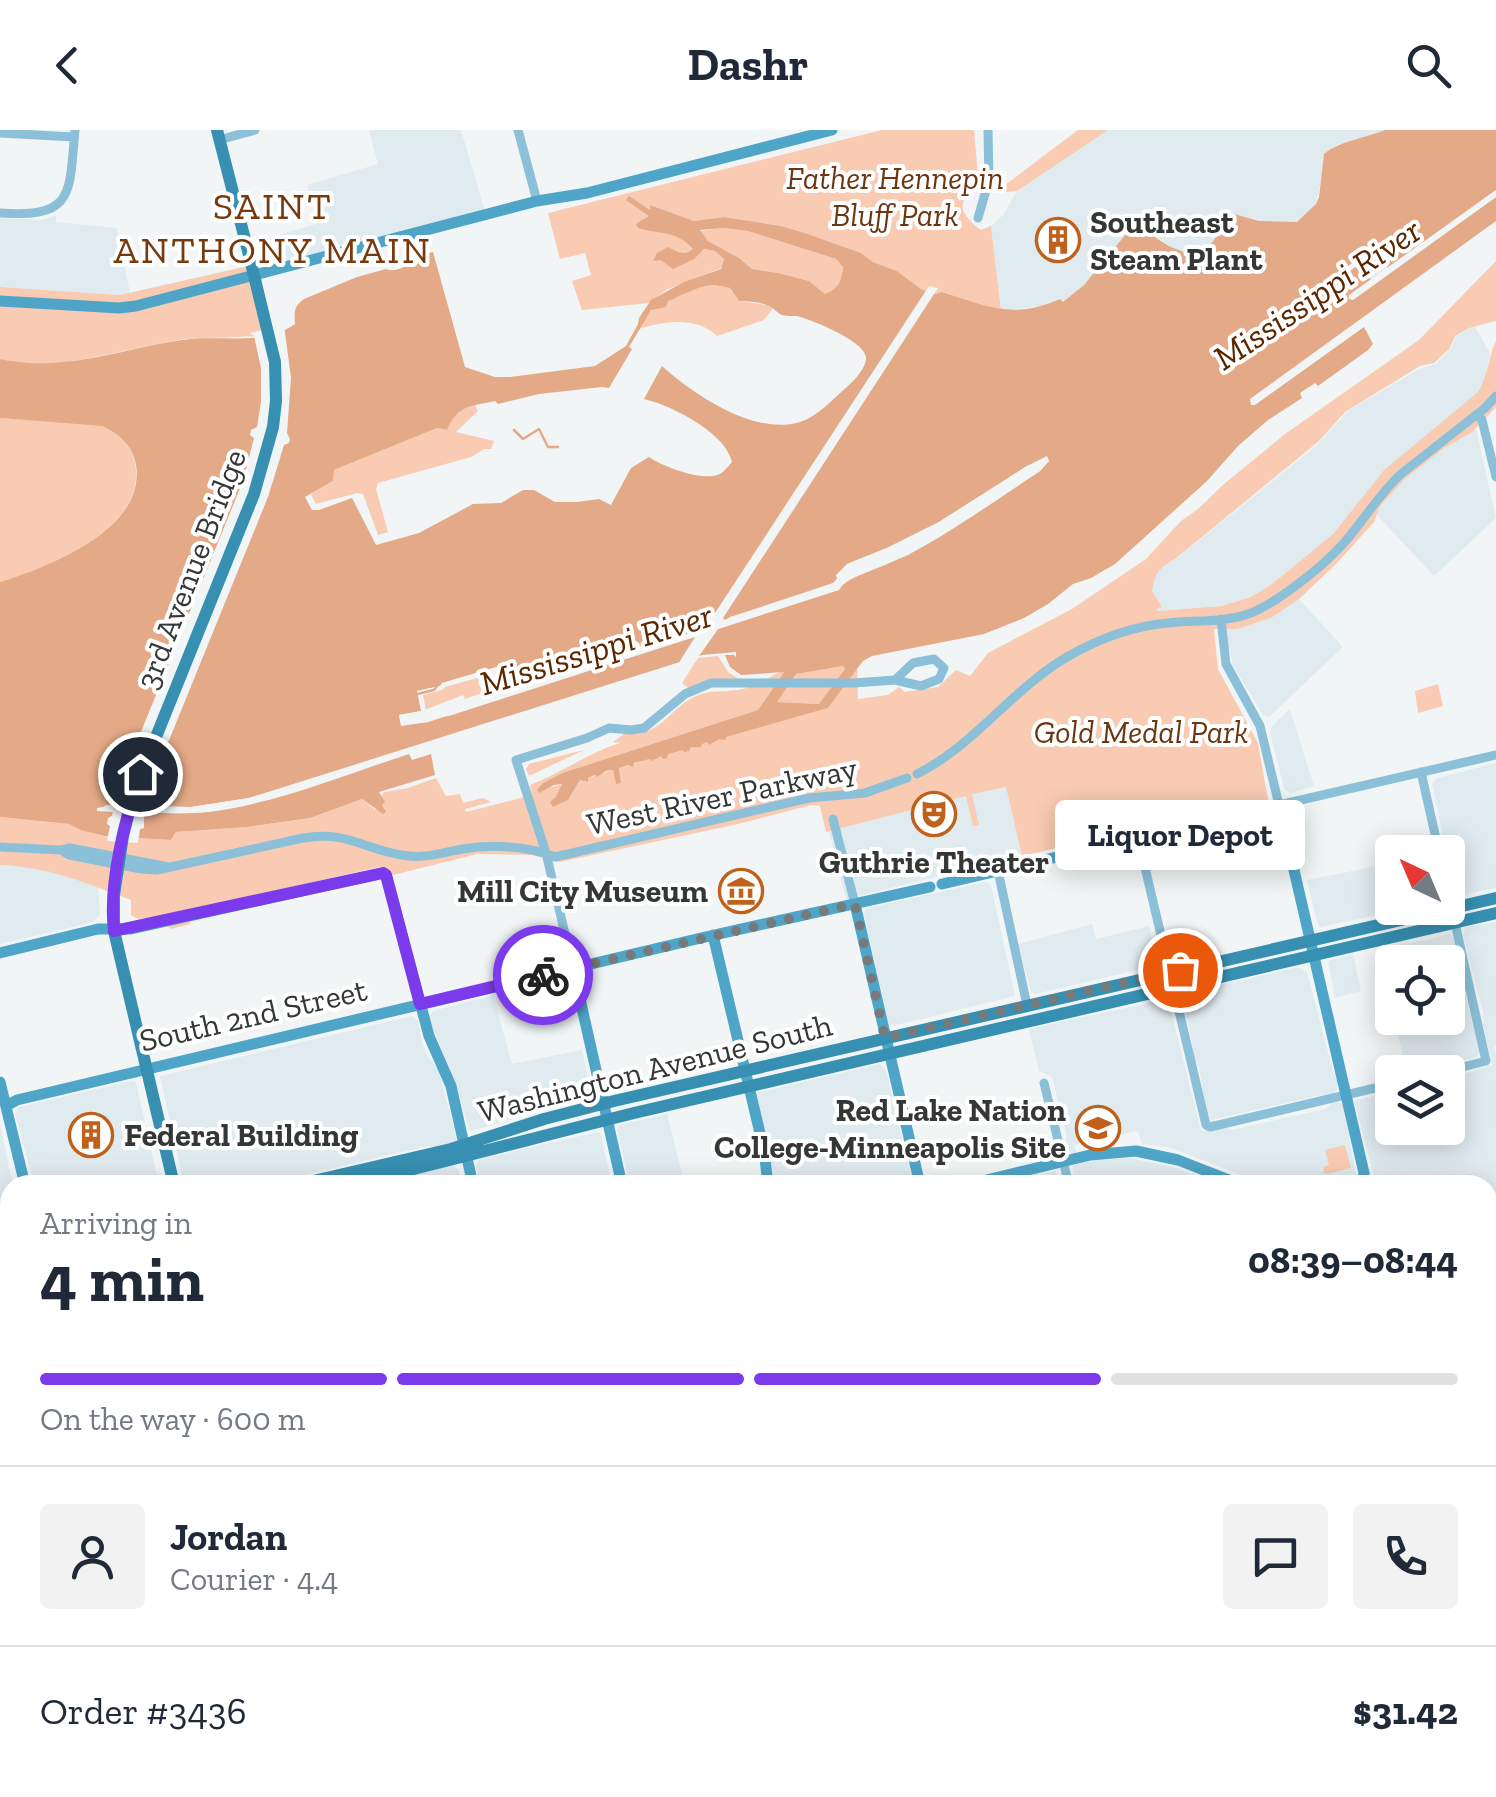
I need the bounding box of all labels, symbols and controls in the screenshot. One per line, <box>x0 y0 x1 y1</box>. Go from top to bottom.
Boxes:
icon: back <box>40 38 95 93</box>
text: Dashr <box>688 38 808 92</box>
icon: search <box>1401 38 1456 93</box>
park label: Father Hennepin Bluff Park <box>786 159 1004 234</box>
district label: SAINT ANTHONY MAIN <box>114 183 432 273</box>
place label: Southeast Steam Plant <box>1090 203 1263 278</box>
water label: Mississippi River <box>1205 209 1429 379</box>
building icon: Southeast Steam Plant <box>1035 217 1081 263</box>
street label: 3rd Avenue Bridge <box>128 444 254 694</box>
water label: Mississippi River <box>475 593 718 704</box>
park label: Gold Medal Park <box>1034 713 1248 751</box>
pin <box>98 732 183 817</box>
icon: home <box>113 747 168 802</box>
street label: West River Parkway <box>584 749 861 843</box>
theatre icon: Guthrie Theater <box>911 791 957 837</box>
callout: Liquor Depot <box>1055 800 1305 870</box>
text: Liquor Depot <box>1087 816 1273 854</box>
north arrow <box>1375 835 1465 925</box>
map controls <box>1375 835 1465 1145</box>
place label: Guthrie Theater <box>819 843 1049 881</box>
museum icon: Mill City Museum <box>718 868 764 914</box>
place label: Mill City Museum <box>457 872 708 910</box>
courier <box>493 925 593 1025</box>
pin <box>1138 928 1223 1013</box>
icon: bag <box>1153 943 1208 998</box>
button: locate <box>1375 945 1465 1035</box>
icon: bike <box>516 948 571 1003</box>
street label: South 2nd Street <box>136 970 370 1060</box>
street label: Washington Avenue South <box>474 1006 836 1130</box>
button: layers <box>1375 1055 1465 1145</box>
place label: Red Lake Nation College-Minneapolis Site <box>714 1091 1066 1166</box>
school or university icon: Red Lake Nation College-Minneapolis Site <box>1075 1105 1121 1151</box>
building icon: Federal Building <box>68 1112 114 1158</box>
place label: Federal Building <box>124 1116 358 1154</box>
text: Arriving in <box>40 1204 192 1242</box>
text: 08:39–08:44 <box>1248 1237 1458 1283</box>
text: 4 min <box>40 1240 204 1318</box>
text: On the way · 600 m <box>40 1400 305 1438</box>
button: person <box>40 1504 145 1609</box>
button: chat <box>1223 1504 1328 1609</box>
button: phone <box>1353 1504 1458 1609</box>
text: Jordan <box>170 1514 287 1560</box>
text: Courier · 4.4 <box>170 1560 338 1598</box>
text: Order #3436 <box>40 1688 247 1734</box>
text: $31.42 <box>1353 1688 1458 1734</box>

